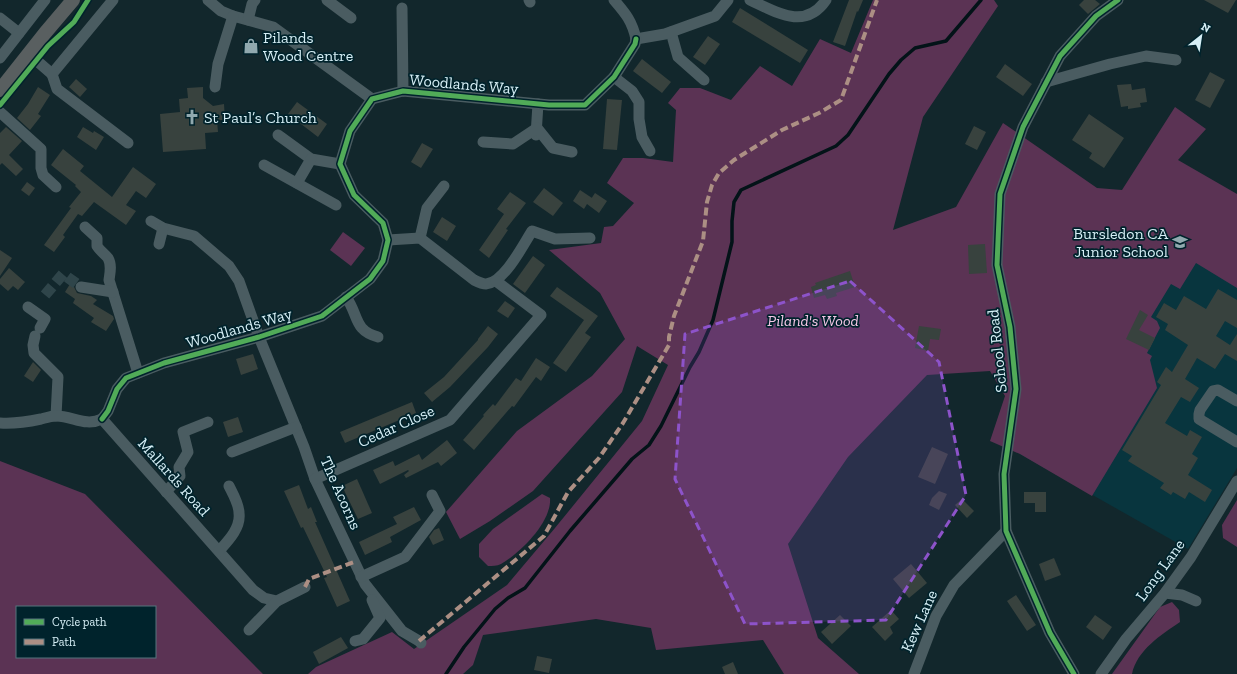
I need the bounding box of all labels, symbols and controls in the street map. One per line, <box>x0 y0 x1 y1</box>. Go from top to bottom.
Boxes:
north arrow <box>1181 16 1221 56</box>
text: N <box>1199 20 1213 36</box>
place label: Pilands Wood Centre <box>263 28 353 65</box>
shop icon: Pilands Wood Centre <box>242 37 260 55</box>
street label: Woodlands Way <box>409 70 520 98</box>
church icon: St Paul’s Church <box>183 108 201 126</box>
place label: St Paul’s Church <box>204 108 317 127</box>
place label: Bursledon CA Junior School <box>1073 224 1169 261</box>
school or university icon: Bursledon CA Junior School <box>1171 233 1189 251</box>
street label: Woodlands Way <box>184 304 295 352</box>
street label: School Road <box>983 308 1011 394</box>
park label: Piland's Wood <box>767 311 859 330</box>
street label: Cedar Close <box>355 401 437 451</box>
street label: Mallards Road <box>134 434 214 520</box>
street label: The Acorns <box>316 453 366 533</box>
street label: Long Lane <box>1131 535 1189 605</box>
street label: Kew Lane <box>897 587 941 655</box>
legend <box>16 606 156 658</box>
text: Cycle path <box>52 615 107 629</box>
text: Path <box>52 635 76 649</box>

